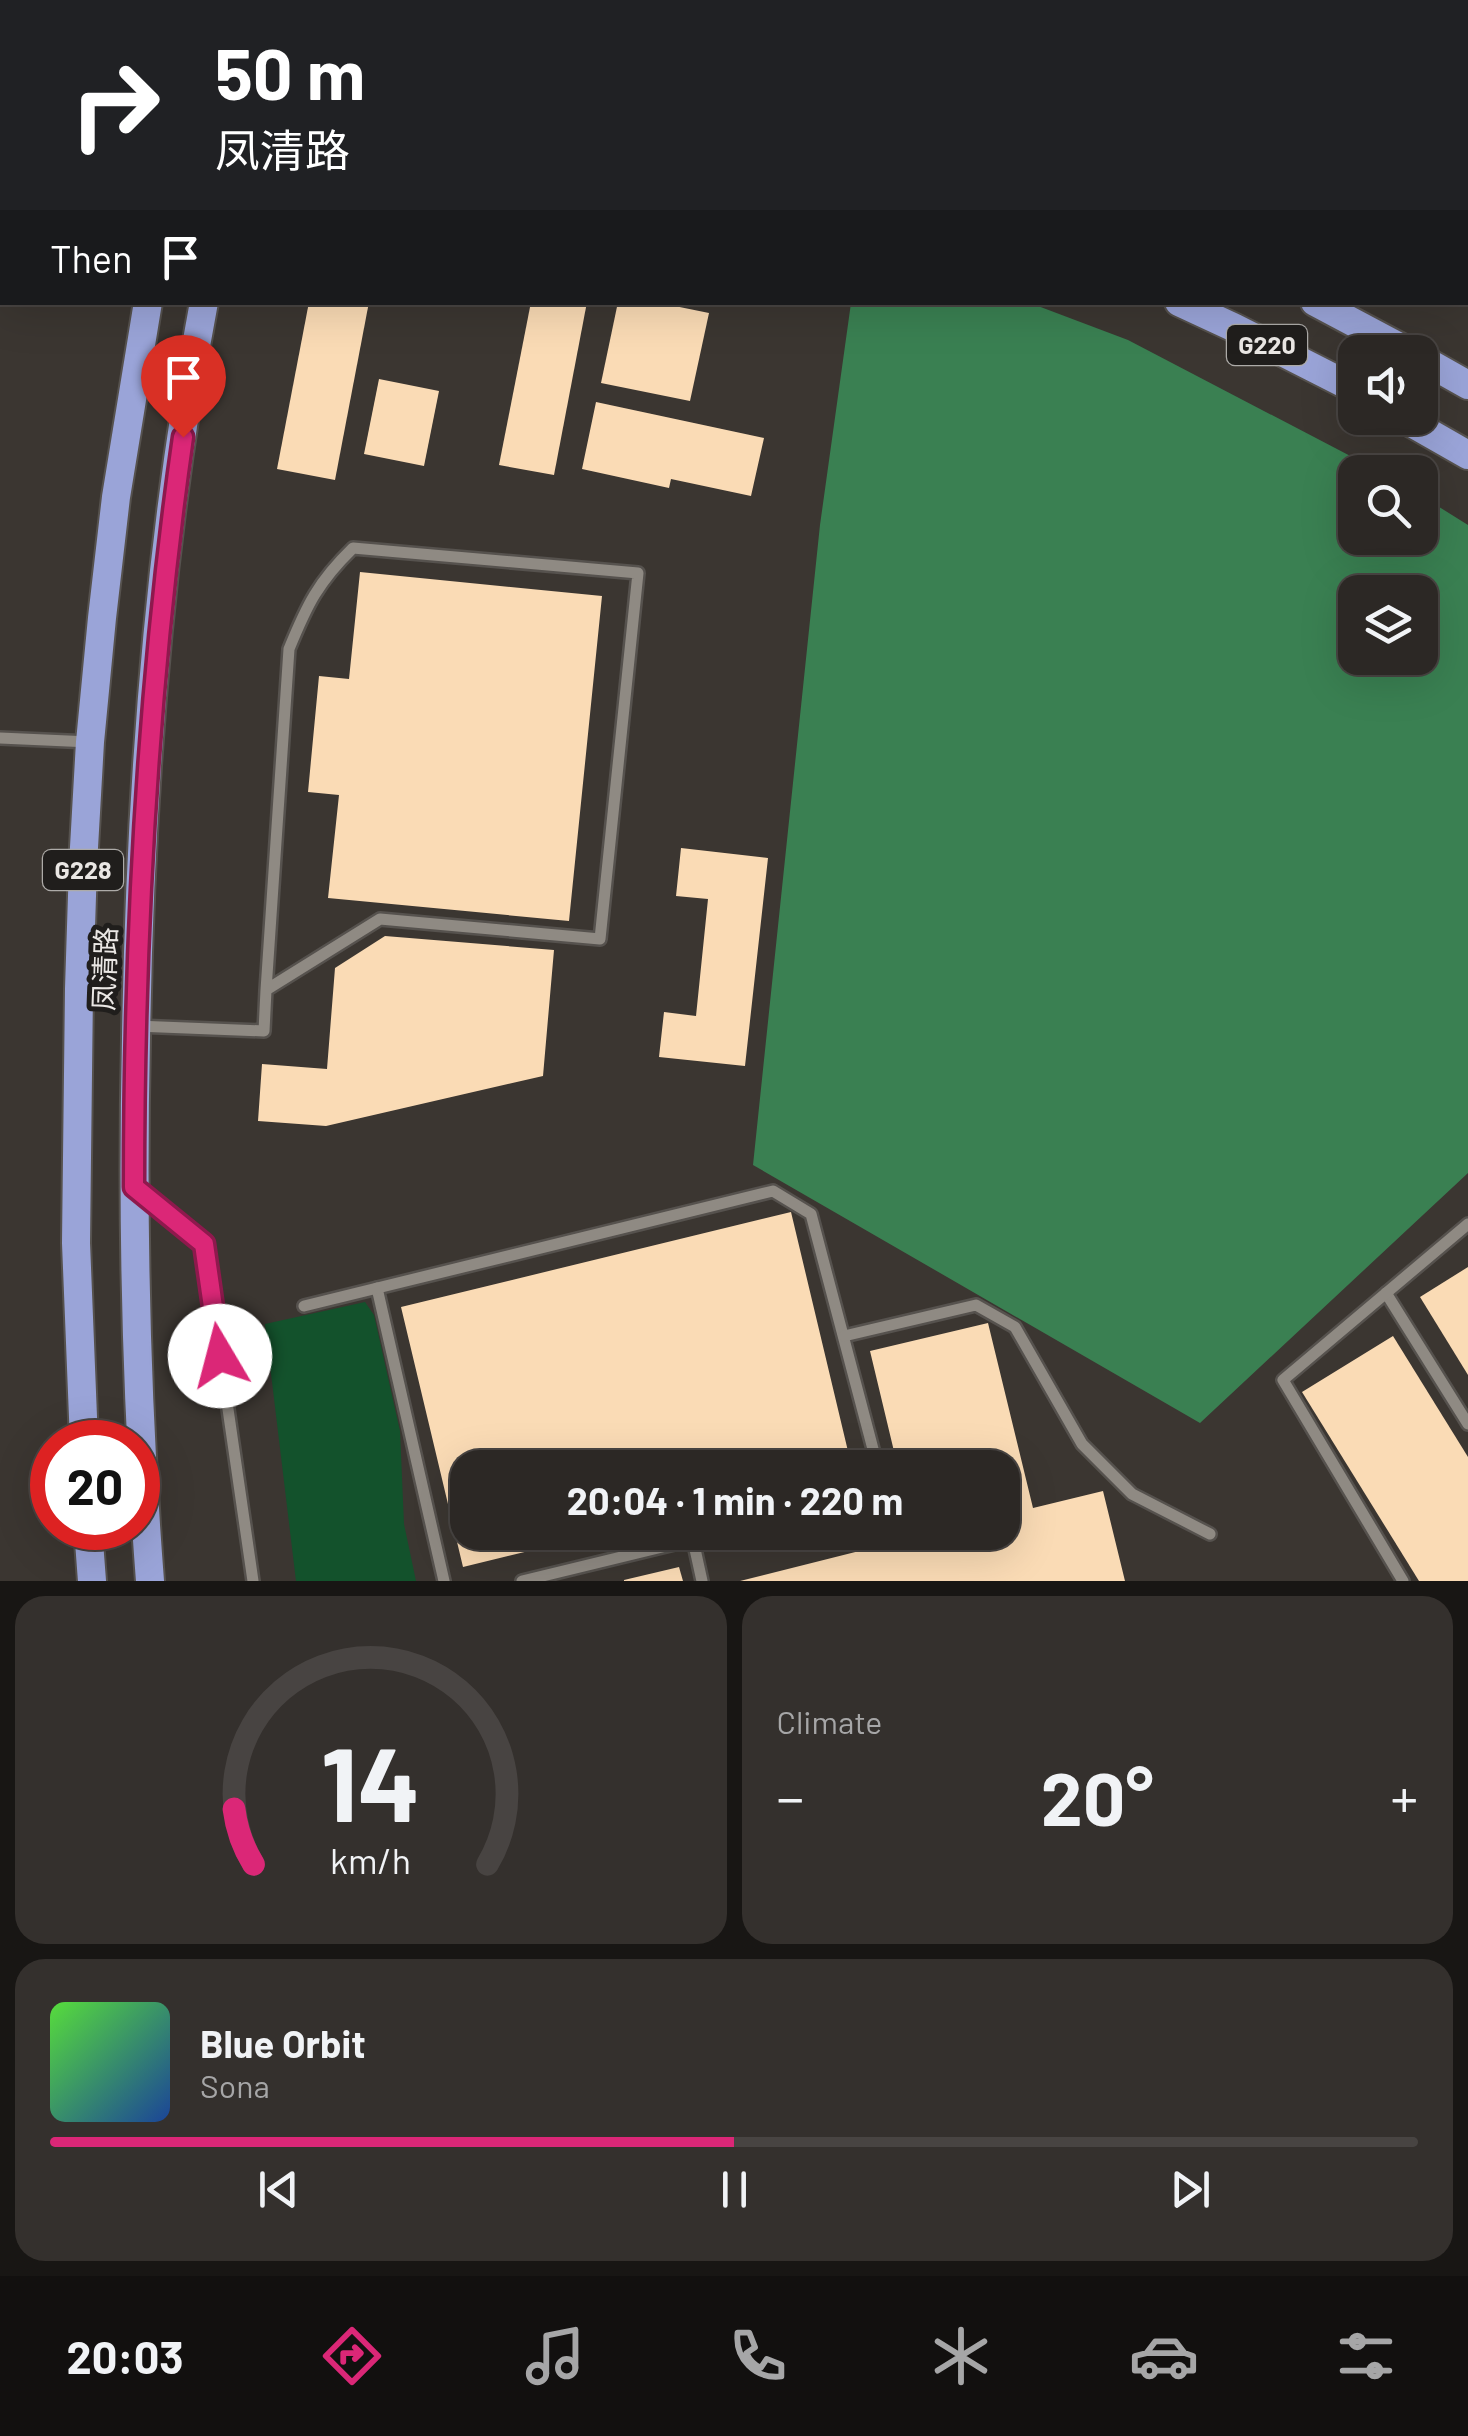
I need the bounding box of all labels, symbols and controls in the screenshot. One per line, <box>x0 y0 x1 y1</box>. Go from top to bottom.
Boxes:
text: 50 m <box>215 30 365 114</box>
icon: right <box>50 40 180 170</box>
text: 凤清路 <box>215 122 350 176</box>
icon: arrive <box>153 230 208 285</box>
text: Then <box>50 235 133 281</box>
road number: G220 <box>1227 325 1307 365</box>
pin <box>141 335 226 438</box>
map controls <box>1338 335 1438 675</box>
button: sound <box>1338 335 1438 435</box>
icon: arrive <box>156 350 211 405</box>
button: search <box>1338 455 1438 555</box>
button: layers <box>1338 575 1438 675</box>
road number: G228 <box>43 850 123 890</box>
street label: 凤清路 <box>86 926 122 1012</box>
position arrow <box>168 1304 272 1408</box>
speed limit sign: 20 <box>30 1420 160 1550</box>
text: 20:04 · 1 min · 220 m <box>567 1477 903 1523</box>
text: Climate <box>777 1702 882 1740</box>
text: 14 <box>321 1718 421 1843</box>
text: 20° <box>1041 1751 1154 1841</box>
text: − <box>777 1763 804 1829</box>
text: + <box>1390 1763 1418 1829</box>
text: km/h <box>330 1838 411 1881</box>
text: Blue Orbit <box>200 2020 366 2066</box>
text: Sona <box>200 2066 270 2104</box>
icon: previous <box>251 2162 306 2217</box>
icon: pause <box>707 2162 762 2217</box>
icon: next <box>1163 2162 1218 2217</box>
icon: directions <box>317 2321 387 2391</box>
icon: music <box>520 2321 590 2391</box>
icon: phone <box>723 2321 793 2391</box>
icon: climate <box>926 2321 996 2391</box>
icon: car <box>1129 2321 1199 2391</box>
icon: filters <box>1331 2321 1401 2391</box>
text: 20:03 <box>66 2329 184 2383</box>

